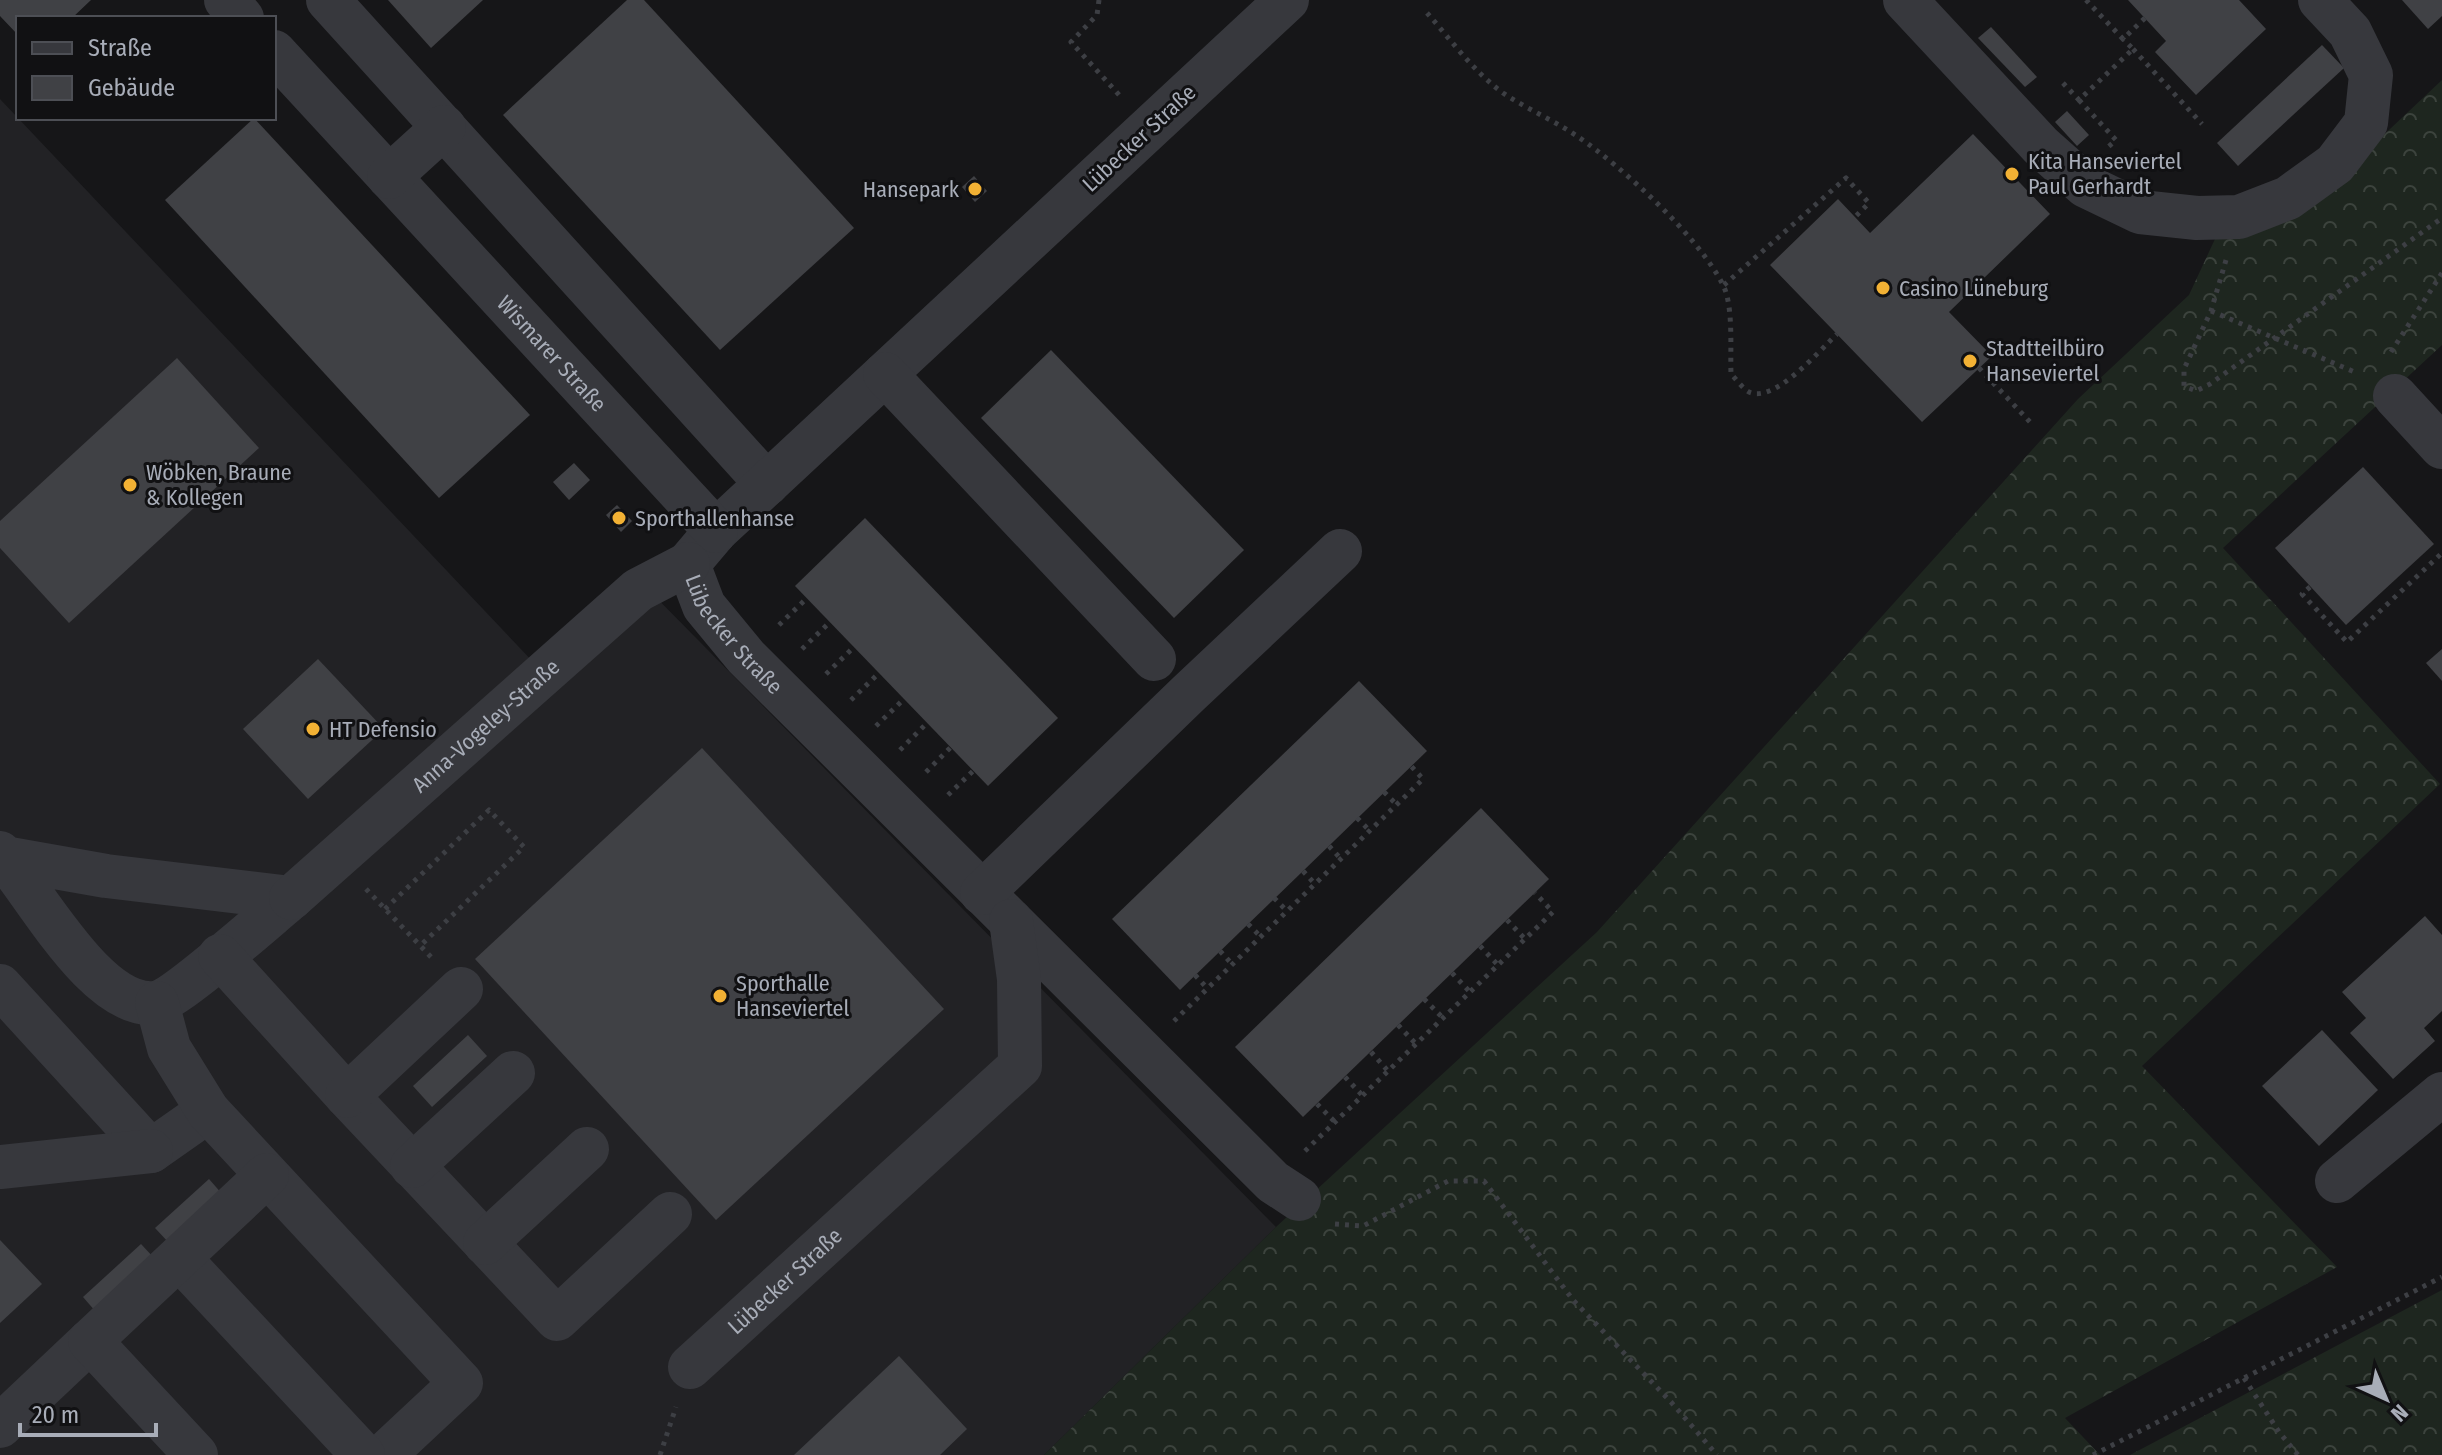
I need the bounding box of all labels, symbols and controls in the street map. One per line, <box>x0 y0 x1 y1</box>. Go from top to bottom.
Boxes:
legend <box>16 16 276 120</box>
text: Straße <box>88 34 152 62</box>
text: Gebäude <box>88 74 175 102</box>
street label: Lübecker Straße <box>1077 79 1201 197</box>
place label: Kita Hanseviertel Paul Gerhardt <box>2028 148 2182 200</box>
marker: Kita Hanseviertel Paul Gerhardt <box>2003 165 2021 183</box>
place label: Hansepark <box>863 176 960 203</box>
marker: Hansepark <box>966 180 984 198</box>
place label: Casino Lüneburg <box>1899 275 2049 302</box>
marker: Casino Lüneburg <box>1874 279 1892 297</box>
street label: Wismarer Straße <box>492 290 612 417</box>
place label: Stadtteilbüro Hanseviertel <box>1986 335 2105 387</box>
marker: Stadtteilbüro Hanseviertel <box>1961 352 1979 370</box>
place label: Wöbken, Braune & Kollegen <box>146 459 292 511</box>
marker: Wöbken, Braune & Kollegen <box>121 476 139 494</box>
place label: Sporthallenhanse <box>635 505 794 532</box>
marker: Sporthallenhanse <box>610 509 628 527</box>
street label: Lübecker Straße <box>680 571 789 699</box>
street label: Anna-Vogeley-Straße <box>406 653 565 798</box>
place label: HT Defensio <box>329 716 437 743</box>
marker: HT Defensio <box>304 720 322 738</box>
place label: Sporthalle Hanseviertel <box>736 970 849 1022</box>
marker: Sporthalle Hanseviertel <box>711 987 729 1005</box>
street label: Lübecker Straße <box>722 1222 847 1340</box>
north arrow <box>2346 1359 2426 1439</box>
scale bar <box>20 1387 156 1437</box>
text: N <box>2385 1399 2414 1427</box>
text: 20 m <box>32 1401 79 1429</box>

